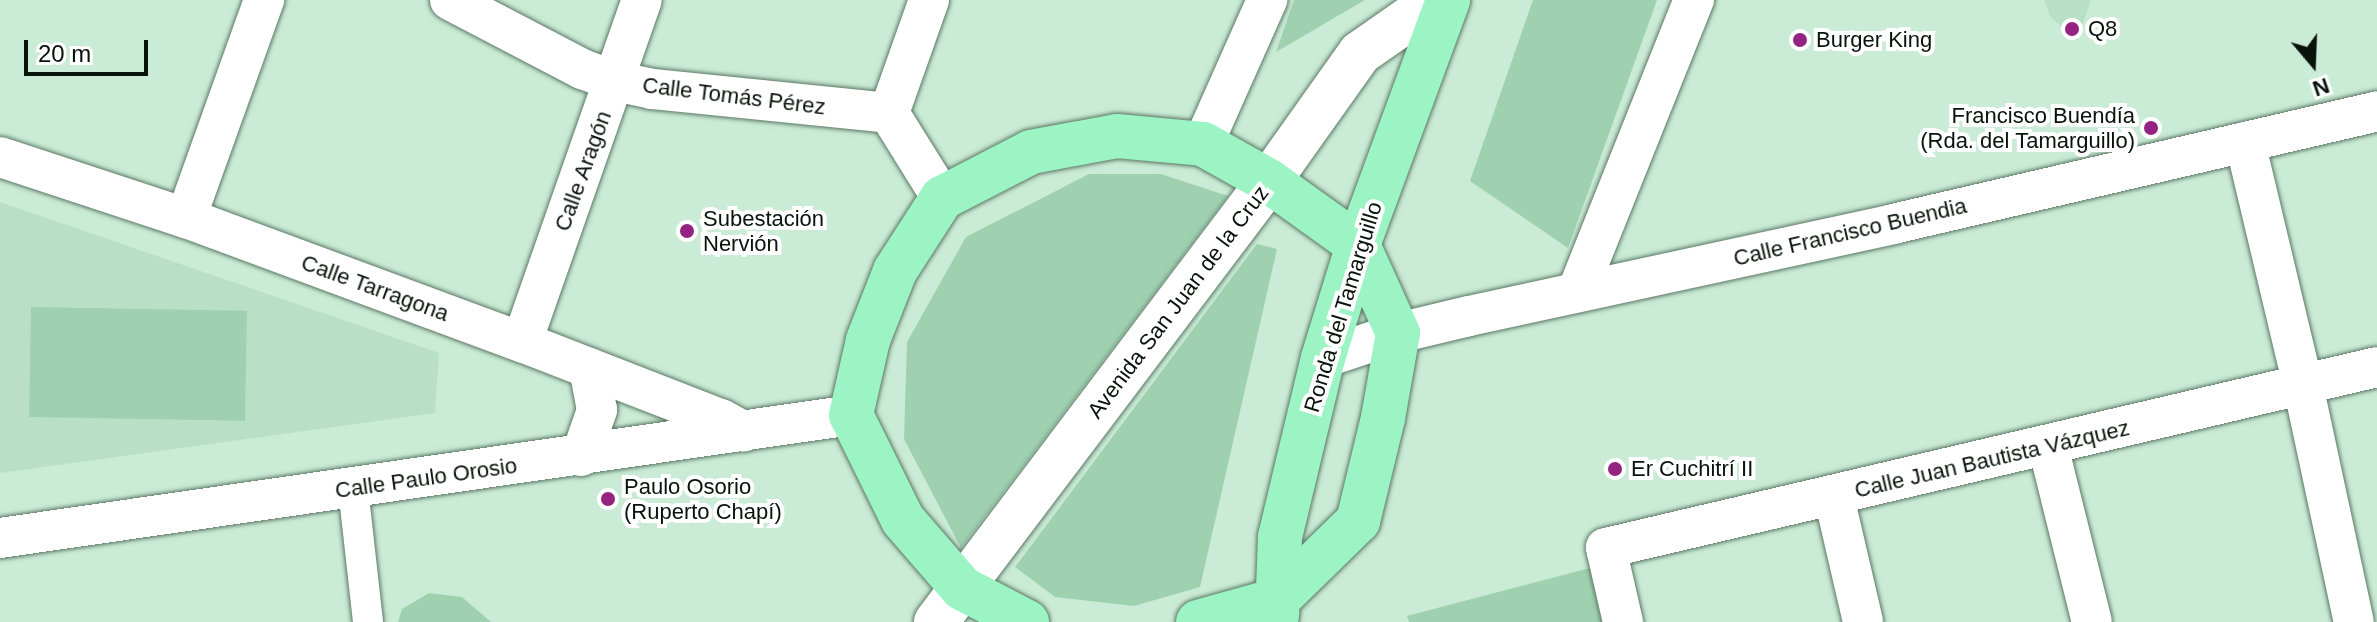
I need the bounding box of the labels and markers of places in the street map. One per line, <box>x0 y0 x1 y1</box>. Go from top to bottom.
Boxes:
place label: Q8 <box>2088 16 2117 42</box>
marker: Q8 <box>2063 20 2081 38</box>
place label: Burger King <box>1816 27 1932 53</box>
marker: Burger King <box>1791 31 1809 49</box>
place label: Francisco Buendía (Rda. del Tamarguillo) <box>1920 102 2135 154</box>
marker: Francisco Buendía (Rda. del Tamarguillo) <box>2142 119 2160 137</box>
place label: Subestación Nervión <box>703 205 824 256</box>
marker: Subestación Nervión <box>678 222 696 240</box>
place label: Er Cuchitrí II <box>1631 456 1753 482</box>
marker: Er Cuchitrí II <box>1606 460 1624 478</box>
place label: Paulo Osorio (Ruperto Chapí) <box>624 473 782 524</box>
marker: Paulo Osorio (Ruperto Chapí) <box>599 490 617 508</box>

